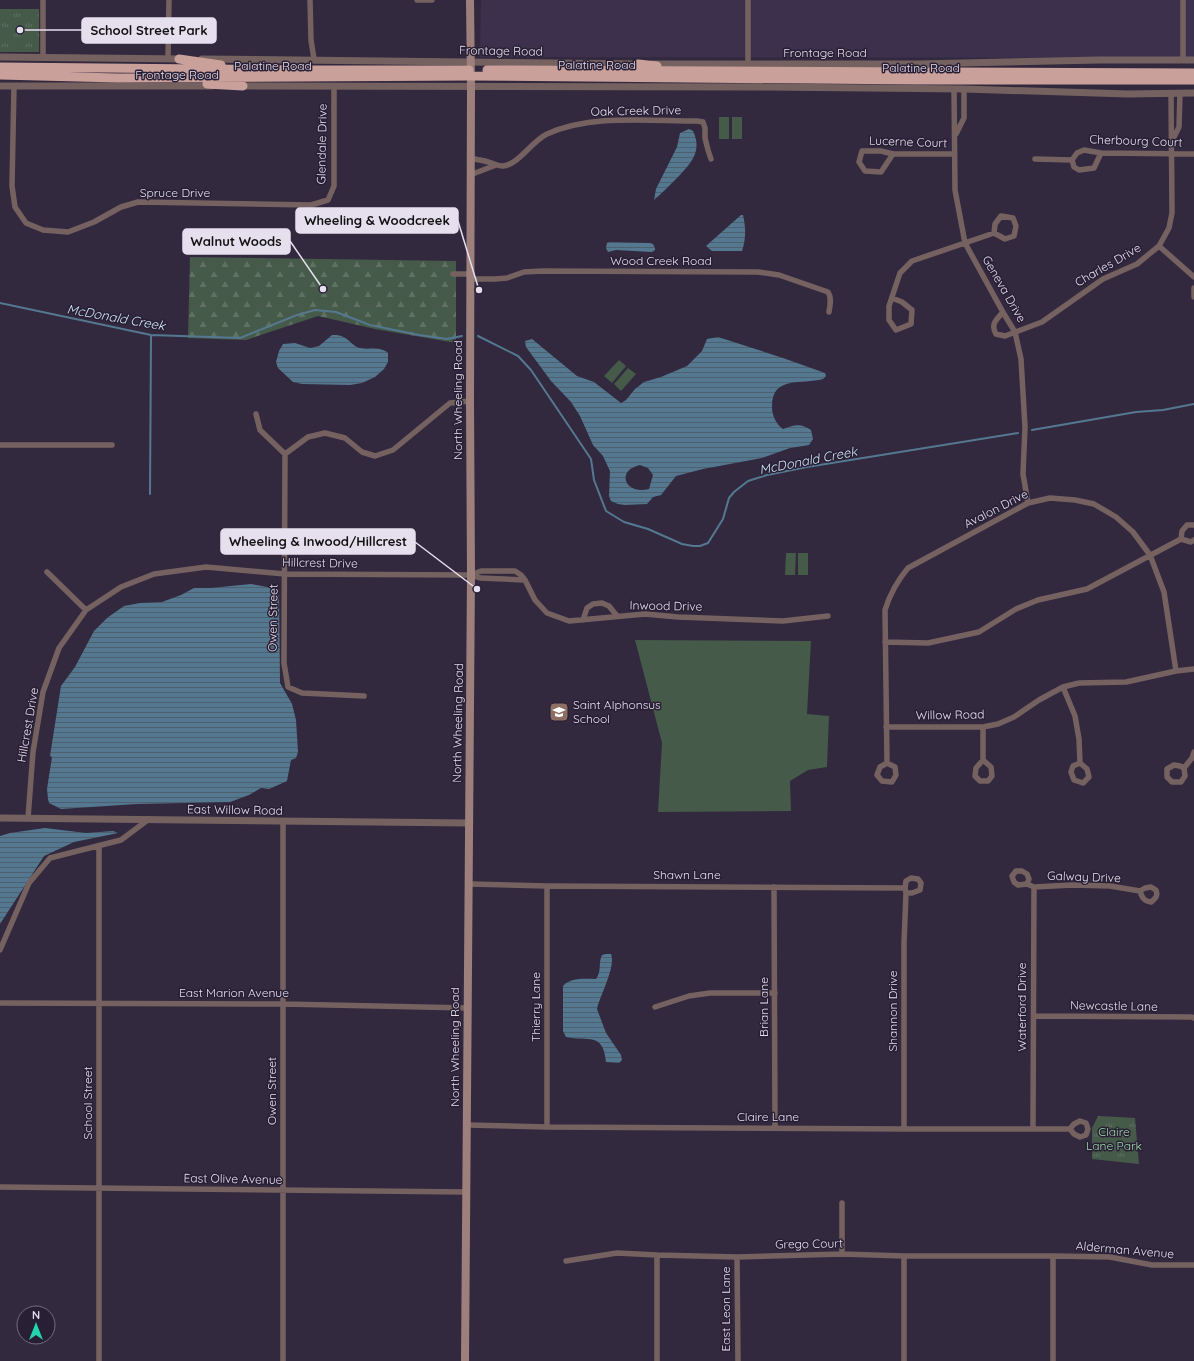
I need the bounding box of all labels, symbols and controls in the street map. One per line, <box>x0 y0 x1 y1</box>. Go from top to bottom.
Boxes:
callout: School Street Park <box>82 18 216 43</box>
text: School Street Park <box>90 22 208 38</box>
street label: Frontage Road <box>459 42 543 59</box>
street label: Frontage Road <box>783 45 867 60</box>
street label: Palatine Road <box>558 57 636 72</box>
street label: Palatine Road <box>234 58 312 73</box>
street label: Palatine Road <box>882 60 960 75</box>
street label: Frontage Road <box>135 67 219 82</box>
street label: Oak Creek Drive <box>591 102 682 119</box>
street label: Glendale Drive <box>313 103 330 185</box>
street label: Cherbourg Court <box>1089 131 1183 150</box>
street label: Lucerne Court <box>869 133 947 150</box>
street label: Spruce Drive <box>140 185 211 200</box>
callout: Wheeling & Woodcreek <box>296 208 458 233</box>
text: Wheeling & Woodcreek <box>304 212 450 228</box>
callout: Walnut Woods <box>183 229 290 254</box>
text: Walnut Woods <box>191 233 281 249</box>
street label: Charles Drive <box>1072 240 1144 290</box>
street label: Wood Creek Road <box>610 253 712 268</box>
street label: Geneva Drive <box>979 253 1030 325</box>
water label: McDonald Creek <box>66 300 167 334</box>
street label: North Wheeling Road <box>450 340 465 460</box>
water label: McDonald Creek <box>758 442 859 477</box>
street label: Avalon Drive <box>961 486 1031 531</box>
callout: Wheeling & Inwood/Hillcrest <box>221 529 415 554</box>
text: Wheeling & Inwood/Hillcrest <box>229 533 407 549</box>
street label: Hillcrest Drive <box>282 554 358 571</box>
street label: Owen Street <box>264 584 281 652</box>
street label: Inwood Drive <box>629 597 703 614</box>
street label: North Wheeling Road <box>449 663 466 783</box>
street label: Hillcrest Drive <box>14 686 42 764</box>
place label: Saint Alphonsus School <box>573 697 661 726</box>
school or university icon: Saint Alphonsus School <box>548 701 570 723</box>
street label: Willow Road <box>915 706 985 723</box>
street label: East Willow Road <box>187 801 283 818</box>
street label: Shawn Lane <box>653 867 721 882</box>
street label: Galway Drive <box>1047 868 1121 885</box>
street label: Waterford Drive <box>1014 962 1029 1052</box>
street label: Shannon Drive <box>885 970 900 1052</box>
street label: Thierry Lane <box>528 972 543 1042</box>
street label: Brian Lane <box>756 977 771 1037</box>
street label: East Marion Avenue <box>179 985 289 1000</box>
street label: North Wheeling Road <box>447 987 462 1107</box>
street label: Newcastle Lane <box>1070 997 1158 1014</box>
street label: Owen Street <box>264 1057 279 1125</box>
street label: School Street <box>80 1066 95 1140</box>
street label: Claire Lane <box>737 1109 799 1124</box>
park label: Claire Lane Park <box>1086 1124 1142 1153</box>
street label: East Olive Avenue <box>183 1170 283 1187</box>
street label: Grego Court <box>775 1235 843 1252</box>
street label: Alderman Avenue <box>1075 1238 1175 1261</box>
street label: East Leon Lane <box>718 1266 733 1352</box>
north arrow <box>16 1305 56 1345</box>
text: N <box>32 1308 40 1322</box>

